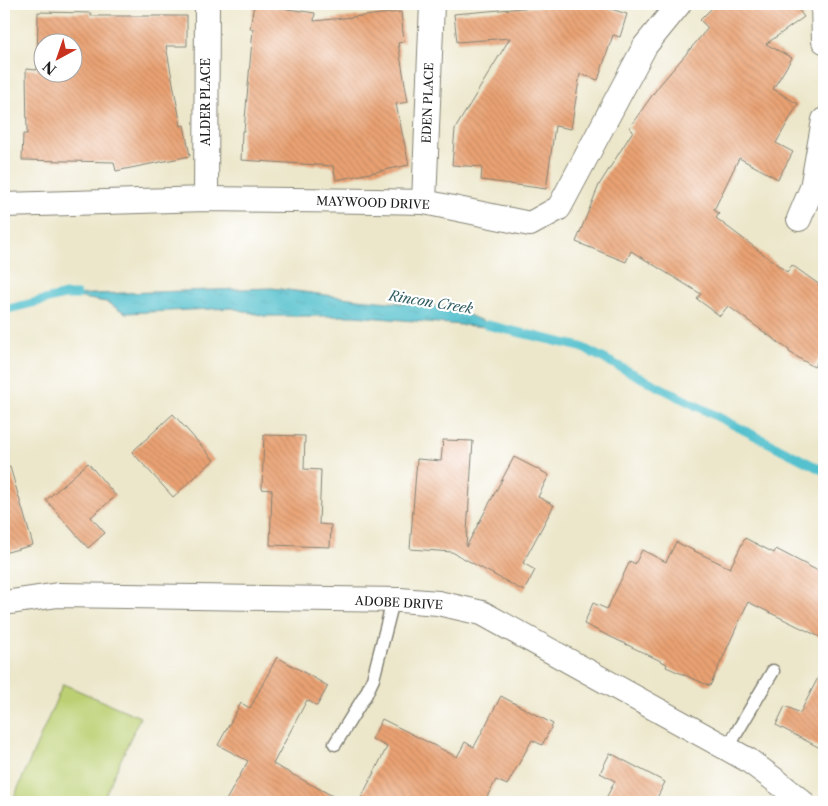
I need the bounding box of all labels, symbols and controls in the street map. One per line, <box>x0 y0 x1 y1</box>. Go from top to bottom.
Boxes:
north arrow <box>32 32 82 82</box>
text: N <box>39 57 60 79</box>
street label: ALDER PLACE <box>198 58 213 147</box>
street label: EDEN PLACE <box>419 62 436 144</box>
street label: MAYWOOD DRIVE <box>316 193 430 212</box>
water label: Rincon Creek <box>387 286 475 318</box>
street label: ADOBE DRIVE <box>354 593 443 612</box>

